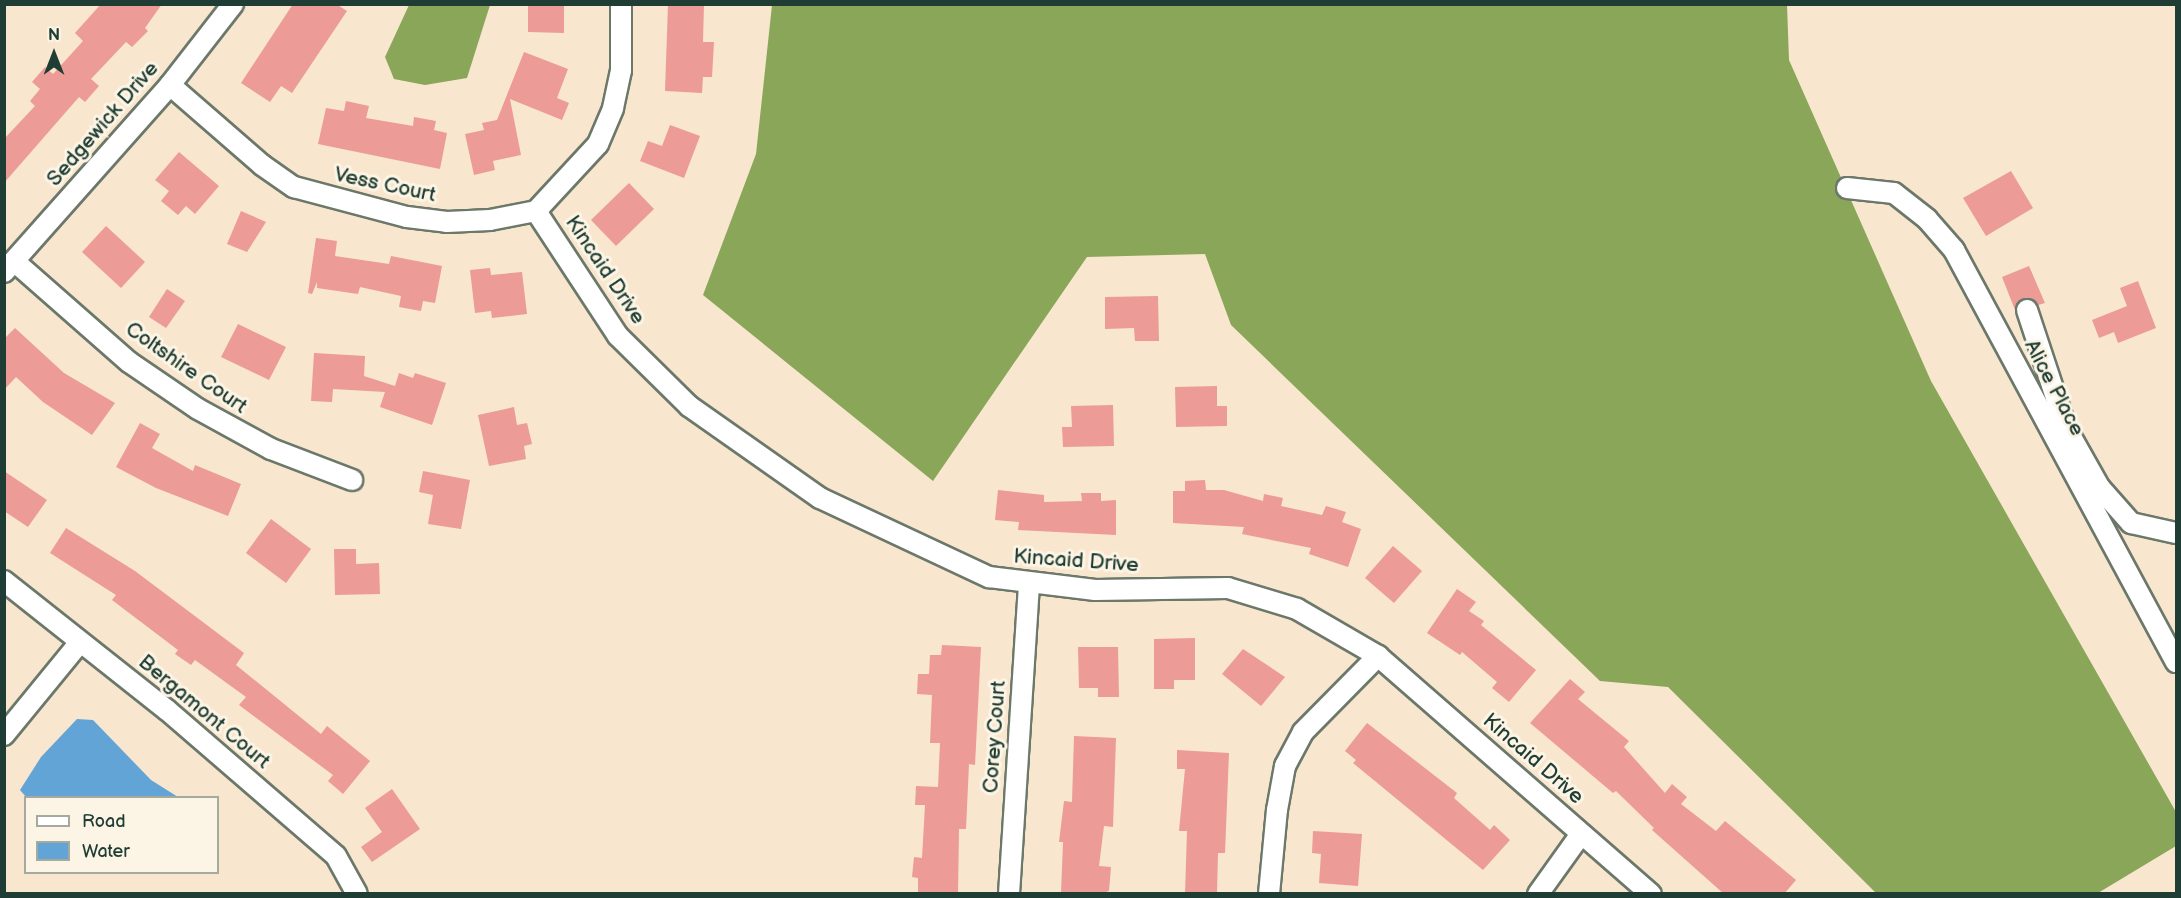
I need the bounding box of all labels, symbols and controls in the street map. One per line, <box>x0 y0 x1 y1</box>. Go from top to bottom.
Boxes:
north arrow <box>24 24 84 84</box>
text: N <box>48 26 60 45</box>
street label: Sedgewick Drive <box>42 56 164 192</box>
street label: Vess Court <box>332 162 438 208</box>
street label: Kincaid Drive <box>560 211 650 329</box>
street label: Coltshire Court <box>120 317 252 419</box>
street label: Alice Place <box>2018 336 2090 440</box>
street label: Kincaid Drive <box>1013 544 1139 578</box>
street label: Bergamont Court <box>133 650 275 774</box>
street label: Corey Court <box>978 679 1012 795</box>
street label: Kincaid Drive <box>1477 708 1589 810</box>
legend <box>24 796 219 874</box>
text: Road <box>82 811 126 832</box>
text: Water <box>82 841 130 862</box>

